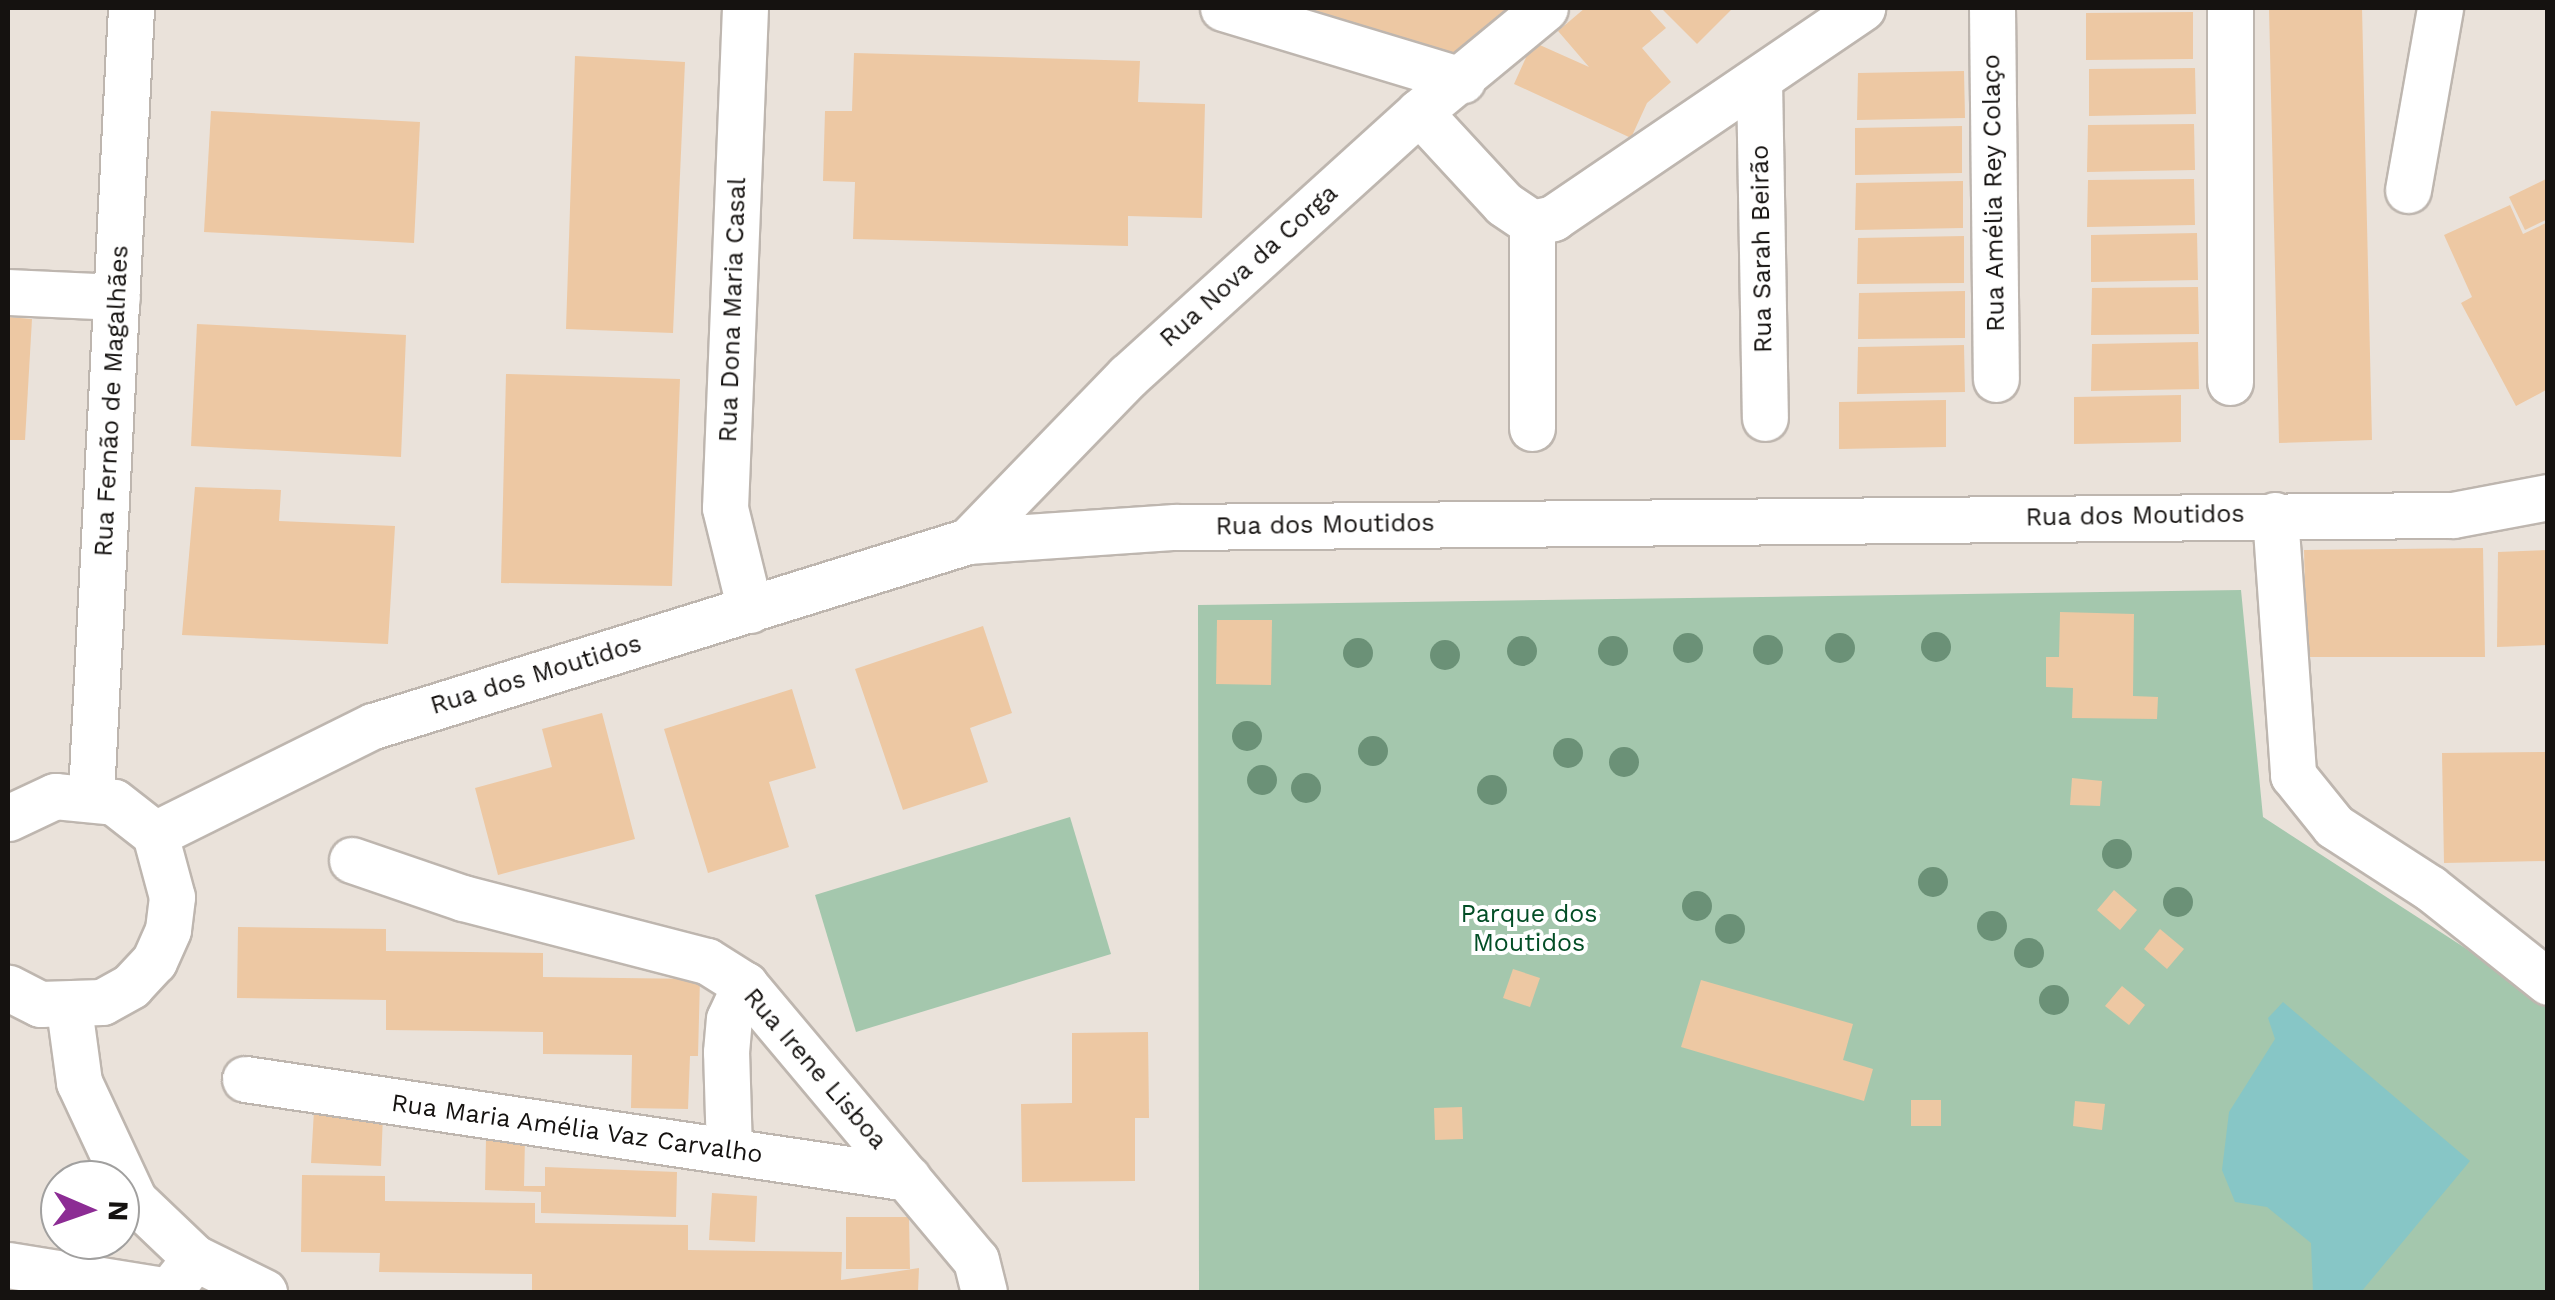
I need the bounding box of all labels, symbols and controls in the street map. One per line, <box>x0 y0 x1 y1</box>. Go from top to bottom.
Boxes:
street label: Rua Amélia Rey Colaço <box>1977 52 2011 334</box>
street label: Rua Sarah Beirão <box>1745 144 1779 354</box>
street label: Rua Dona Maria Casal <box>713 176 753 444</box>
street label: Rua Nova da Corga <box>1153 178 1345 354</box>
street label: Rua Fernão de Magalhães <box>89 244 135 558</box>
street label: Rua dos Moutidos <box>2025 499 2245 533</box>
street label: Rua dos Moutidos <box>1215 508 1435 542</box>
street label: Rua dos Moutidos <box>427 629 645 721</box>
park label: Parque dos Moutidos <box>1460 900 1598 959</box>
street label: Rua Irene Lisboa <box>737 982 893 1156</box>
street label: Rua Maria Amélia Vaz Carvalho <box>388 1088 766 1170</box>
north arrow <box>40 1160 140 1260</box>
text: N <box>102 1200 135 1222</box>

